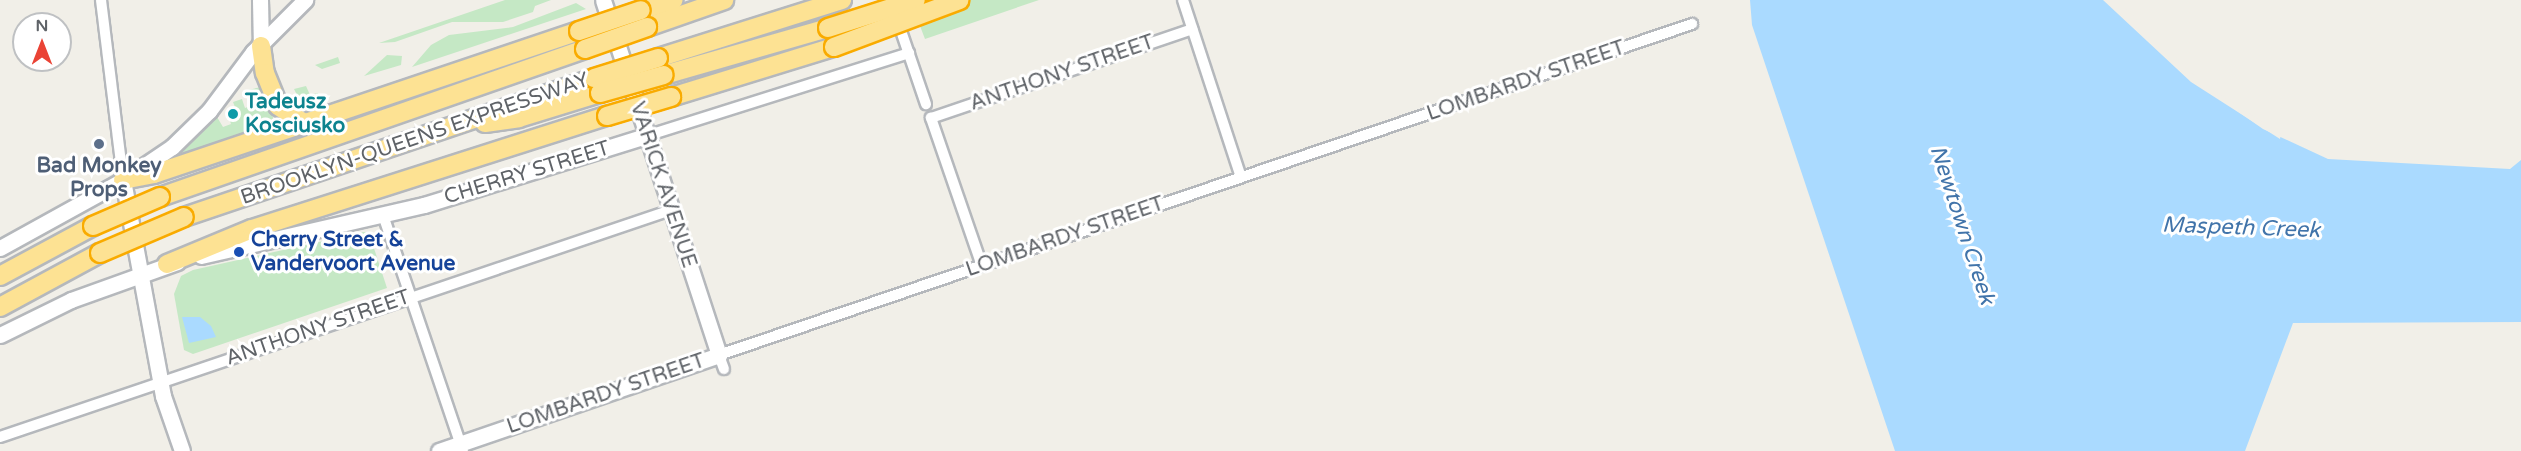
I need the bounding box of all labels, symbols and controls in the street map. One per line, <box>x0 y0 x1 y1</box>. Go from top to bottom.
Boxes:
north arrow <box>12 12 72 72</box>
text: N <box>36 16 48 36</box>
street label: ANTHONY STREET <box>966 30 1158 116</box>
street label: LOMBARDY STREET <box>1424 35 1628 127</box>
street label: BROOKLYN-QUEENS EXPRESSWAY <box>238 67 592 211</box>
place label: Tadeusz Kosciusko <box>245 89 345 139</box>
street label: VARICK AVENUE <box>624 99 702 271</box>
marker: Tadeusz Kosciusko <box>226 107 240 121</box>
street label: CHERRY STREET <box>441 136 613 210</box>
marker: Bad Monkey Props <box>92 137 106 151</box>
water label: Newtown Creek <box>1924 142 2000 308</box>
place label: Bad Monkey Props <box>37 153 161 203</box>
street label: LOMBARDY STREET <box>963 191 1167 283</box>
water label: Maspeth Creek <box>2162 212 2320 244</box>
place label: Cherry Street & Vandervoort Avenue <box>251 227 455 277</box>
marker: Cherry Street & Vandervoort Avenue <box>232 245 246 259</box>
street label: ANTHONY STREET <box>222 285 414 371</box>
street label: LOMBARDY STREET <box>504 348 708 440</box>

